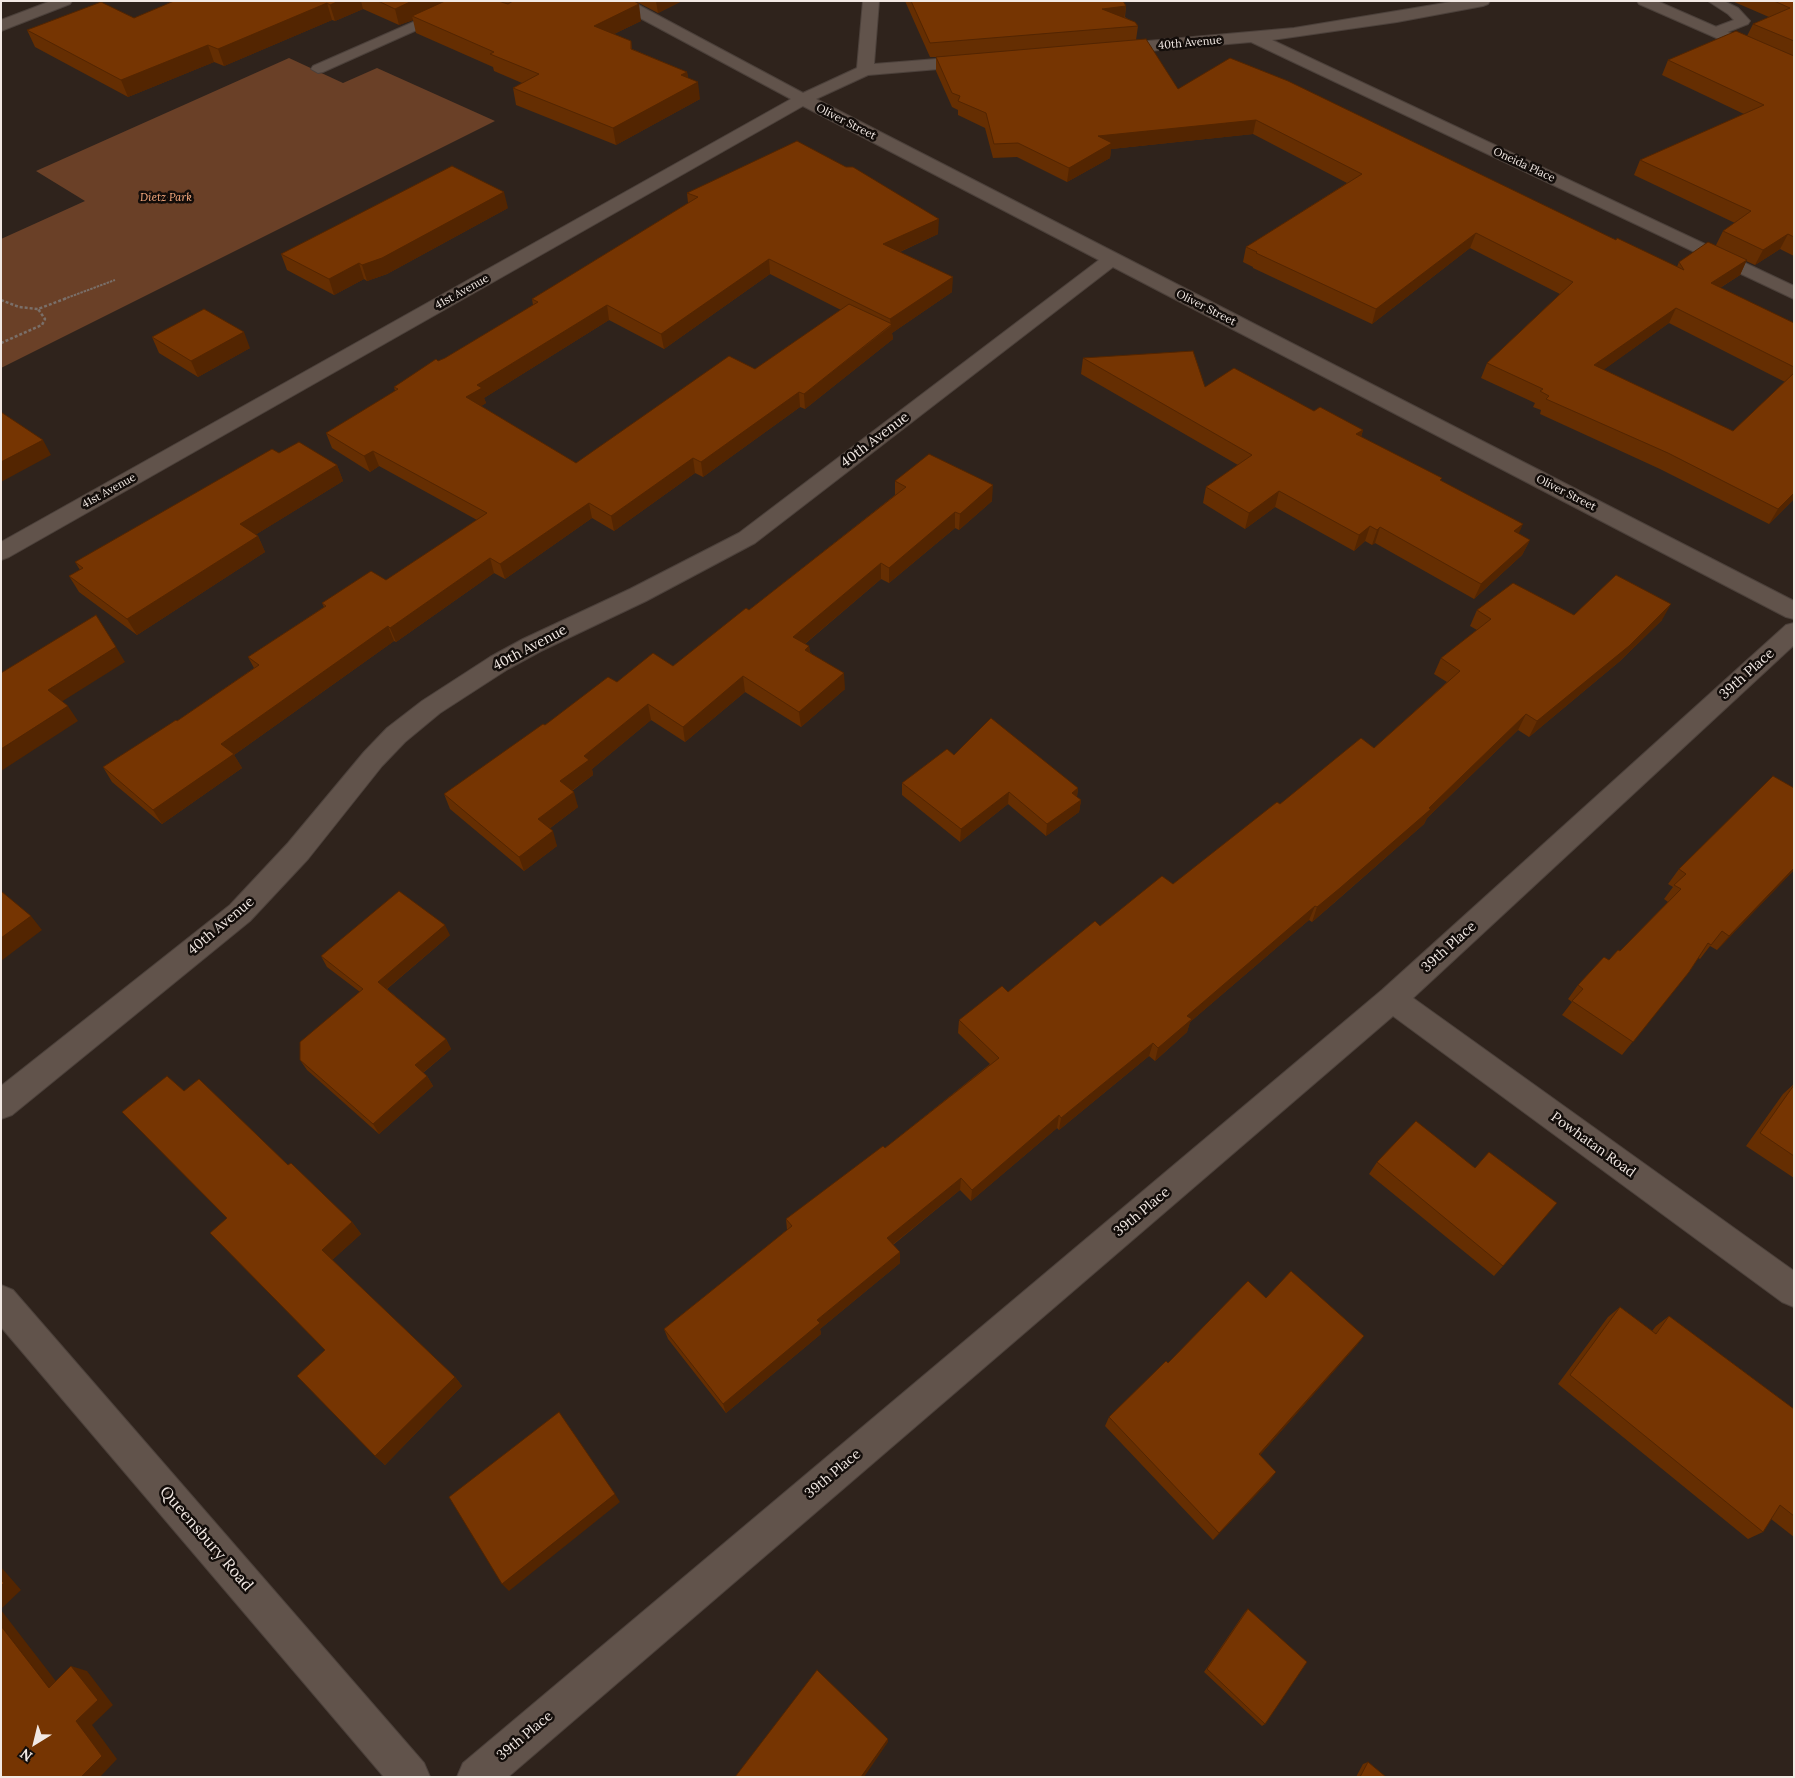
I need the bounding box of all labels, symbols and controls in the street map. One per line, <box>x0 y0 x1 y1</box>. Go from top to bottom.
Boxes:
street label: 40th Avenue <box>1158 34 1222 52</box>
street label: Oliver Street <box>814 101 878 143</box>
street label: Oneida Place <box>1491 145 1557 185</box>
park label: Dietz Park <box>140 191 192 205</box>
street label: 41st Avenue <box>433 272 491 312</box>
street label: Oliver Street <box>1174 287 1238 329</box>
street label: 40th Avenue <box>837 409 913 471</box>
street label: 41st Avenue <box>80 471 138 511</box>
street label: Oliver Street <box>1534 472 1598 514</box>
street label: 40th Avenue <box>490 622 570 674</box>
street label: 39th Place <box>1716 645 1778 703</box>
street label: 40th Avenue <box>184 893 258 959</box>
street label: 39th Place <box>1418 918 1480 976</box>
street label: Powhatan Road <box>1547 1109 1639 1181</box>
street label: 39th Place <box>1111 1184 1173 1240</box>
street label: 39th Place <box>802 1446 864 1502</box>
street label: Queensbury Road <box>155 1483 257 1595</box>
street label: 39th Place <box>494 1708 556 1764</box>
north arrow <box>10 1718 60 1768</box>
text: N <box>17 1745 36 1766</box>

